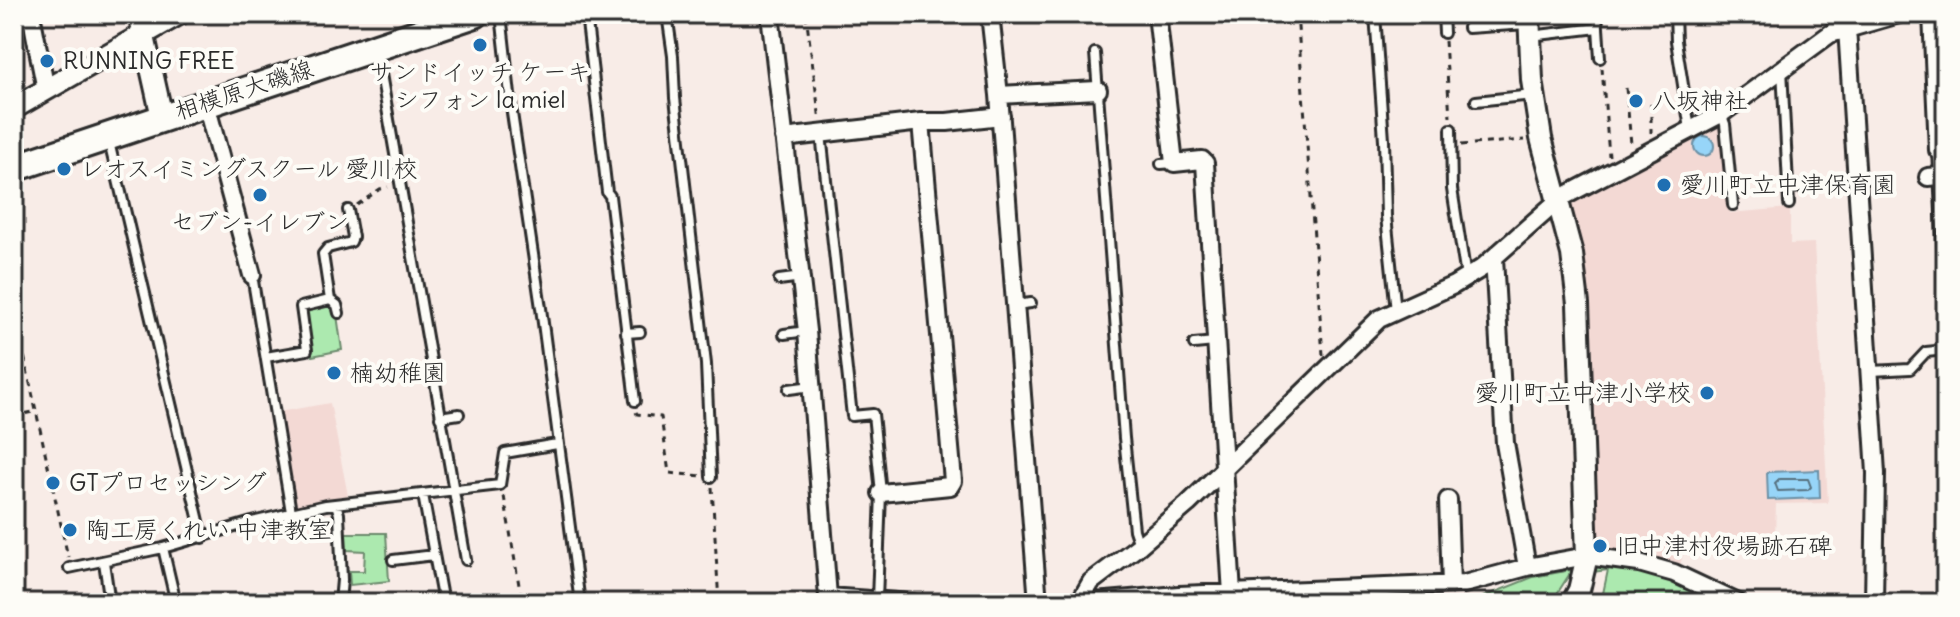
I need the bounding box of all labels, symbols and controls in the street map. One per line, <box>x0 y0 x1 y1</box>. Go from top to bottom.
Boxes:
marker: サンドイッチ ケーキ シフォン la miel <box>471 36 489 54</box>
place label: RUNNING FREE <box>63 45 235 75</box>
marker: RUNNING FREE <box>38 52 56 70</box>
street label: 相模原大磯線 <box>171 53 317 126</box>
place label: サンドイッチ ケーキ シフォン la miel <box>369 56 591 114</box>
place label: 八坂神社 <box>1652 85 1748 115</box>
marker: 八坂神社 <box>1627 92 1645 110</box>
place label: レオスイミングスクール 愛川校 <box>80 153 417 183</box>
marker: レオスイミングスクール 愛川校 <box>55 160 73 178</box>
place label: 愛川町立中津保育園 <box>1680 169 1896 199</box>
marker: 愛川町立中津保育園 <box>1655 176 1673 194</box>
marker: セブン-イレブン <box>251 186 269 204</box>
place label: セブン-イレブン <box>171 206 349 236</box>
place label: 楠幼稚園 <box>350 357 446 387</box>
marker: 楠幼稚園 <box>325 364 343 382</box>
place label: 愛川町立中津小学校 <box>1475 377 1691 407</box>
marker: 愛川町立中津小学校 <box>1698 384 1716 402</box>
place label: GTプロセッシング <box>69 467 267 497</box>
marker: GTプロセッシング <box>44 474 62 492</box>
place label: 陶工房くれい 中津教室 <box>86 514 332 544</box>
marker: 陶工房くれい 中津教室 <box>61 521 79 539</box>
place label: 旧中津村役場跡石碑 <box>1616 530 1832 560</box>
marker: 旧中津村役場跡石碑 <box>1591 537 1609 555</box>

